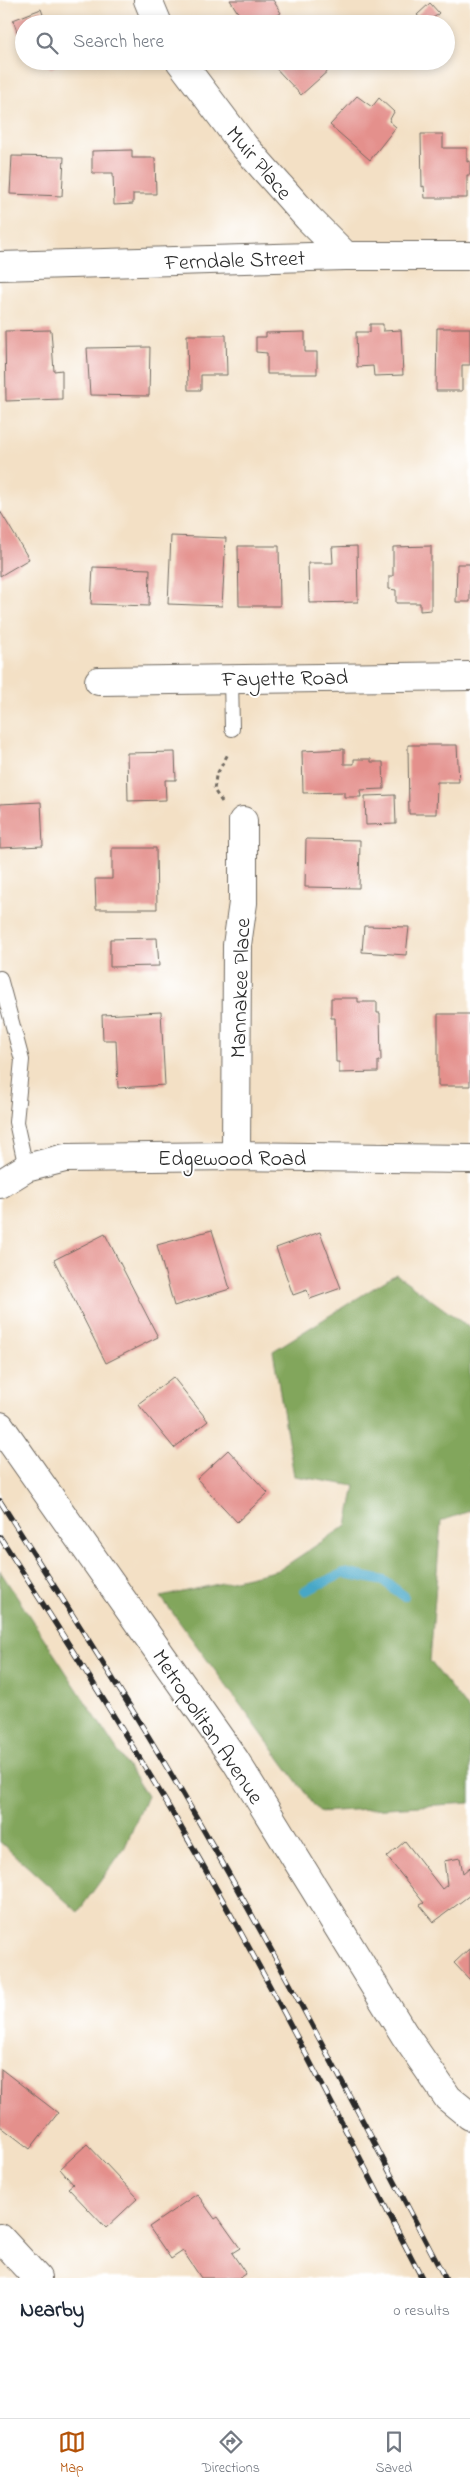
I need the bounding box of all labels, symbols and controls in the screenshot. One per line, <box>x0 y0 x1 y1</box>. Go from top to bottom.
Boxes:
search box <box>15 15 455 70</box>
icon: search <box>33 29 61 57</box>
text: Search here <box>73 29 164 56</box>
street label: Muir Place <box>217 120 299 208</box>
street label: Ferndale Street <box>163 244 306 280</box>
street label: Fayette Road <box>221 663 348 698</box>
street label: Mannakee Place <box>224 917 260 1059</box>
street label: Edgewood Road <box>158 1144 306 1177</box>
street label: Metropolitan Avenue <box>143 1644 270 1812</box>
text: Nearby <box>20 2296 84 2326</box>
text: 0 results <box>394 2299 450 2323</box>
tab: Map <box>58 2428 86 2479</box>
tab: Directions <box>202 2428 260 2479</box>
tab: Saved <box>376 2428 412 2479</box>

